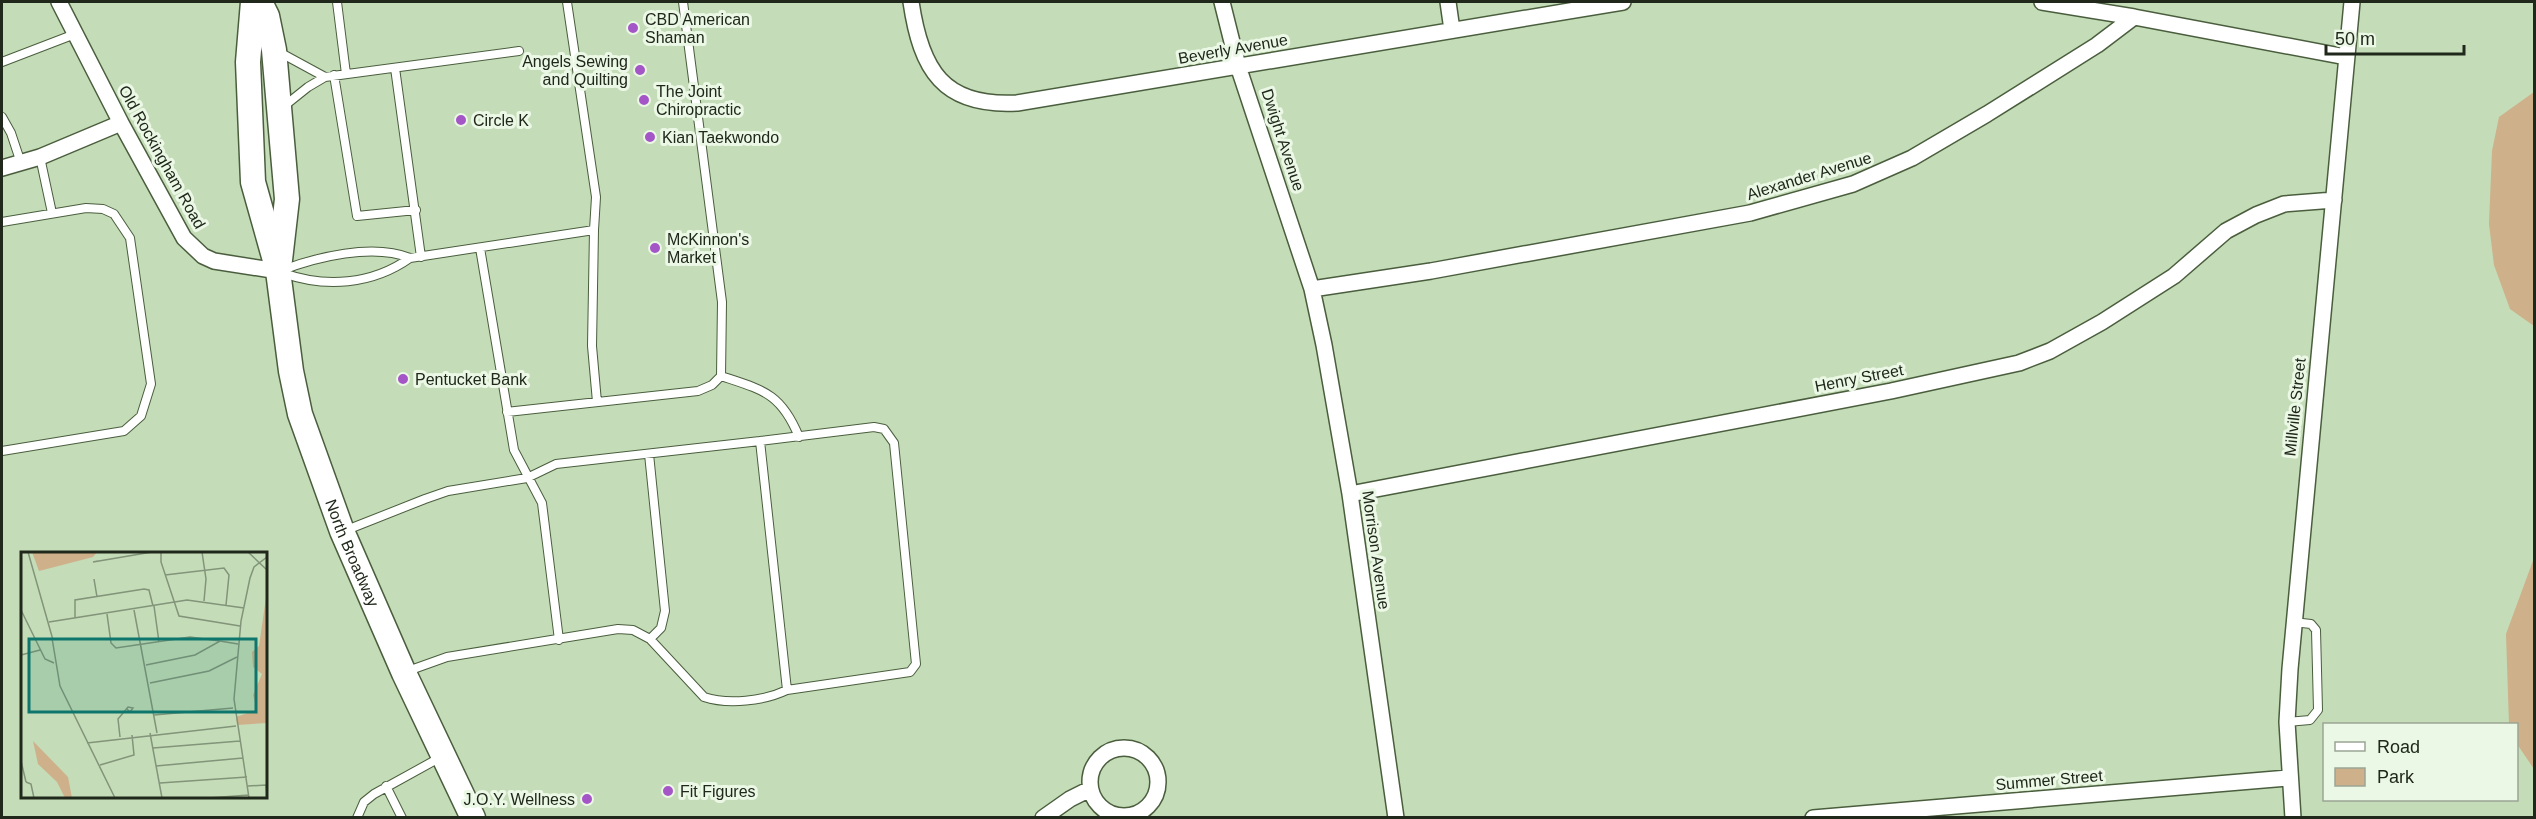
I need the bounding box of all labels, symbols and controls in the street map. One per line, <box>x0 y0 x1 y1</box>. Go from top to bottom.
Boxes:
place label: CBD American Shaman <box>645 11 750 46</box>
scale bar <box>2326 18 2464 56</box>
marker: CBD American Shaman <box>626 21 640 35</box>
text: 50 m <box>2335 29 2375 49</box>
street label: Beverly Avenue <box>1177 31 1289 67</box>
place label: Angels Sewing and Quilting <box>522 53 628 88</box>
marker: Angels Sewing and Quilting <box>633 63 647 77</box>
street label: Old Rockingham Road <box>116 82 208 232</box>
place label: The Joint Chiropractic <box>656 83 741 118</box>
street label: Dwight Avenue <box>1258 87 1308 193</box>
marker: The Joint Chiropractic <box>637 93 651 107</box>
place label: Circle K <box>473 112 529 129</box>
marker: Circle K <box>454 113 468 127</box>
place label: Kian Taekwondo <box>662 129 779 146</box>
marker: Kian Taekwondo <box>643 130 657 144</box>
street label: Alexander Avenue <box>1745 149 1874 203</box>
place label: McKinnon's Market <box>667 231 749 266</box>
marker: McKinnon's Market <box>648 241 662 255</box>
street label: Millville Street <box>2281 356 2309 457</box>
street label: Henry Street <box>1813 361 1905 395</box>
place label: Pentucket Bank <box>415 371 528 388</box>
marker: Pentucket Bank <box>396 372 410 386</box>
street label: Morrison Avenue <box>1359 490 1393 611</box>
street label: North Broadway <box>323 497 382 609</box>
inset map <box>21 552 267 798</box>
legend <box>2323 723 2518 801</box>
text: Road <box>2377 737 2420 757</box>
street label: Summer Street <box>1995 767 2104 793</box>
text: Park <box>2377 767 2415 787</box>
place label: Fit Figures <box>680 783 756 800</box>
marker: Fit Figures <box>661 784 675 798</box>
place label: J.O.Y. Wellness <box>464 791 575 808</box>
marker: J.O.Y. Wellness <box>580 792 594 806</box>

